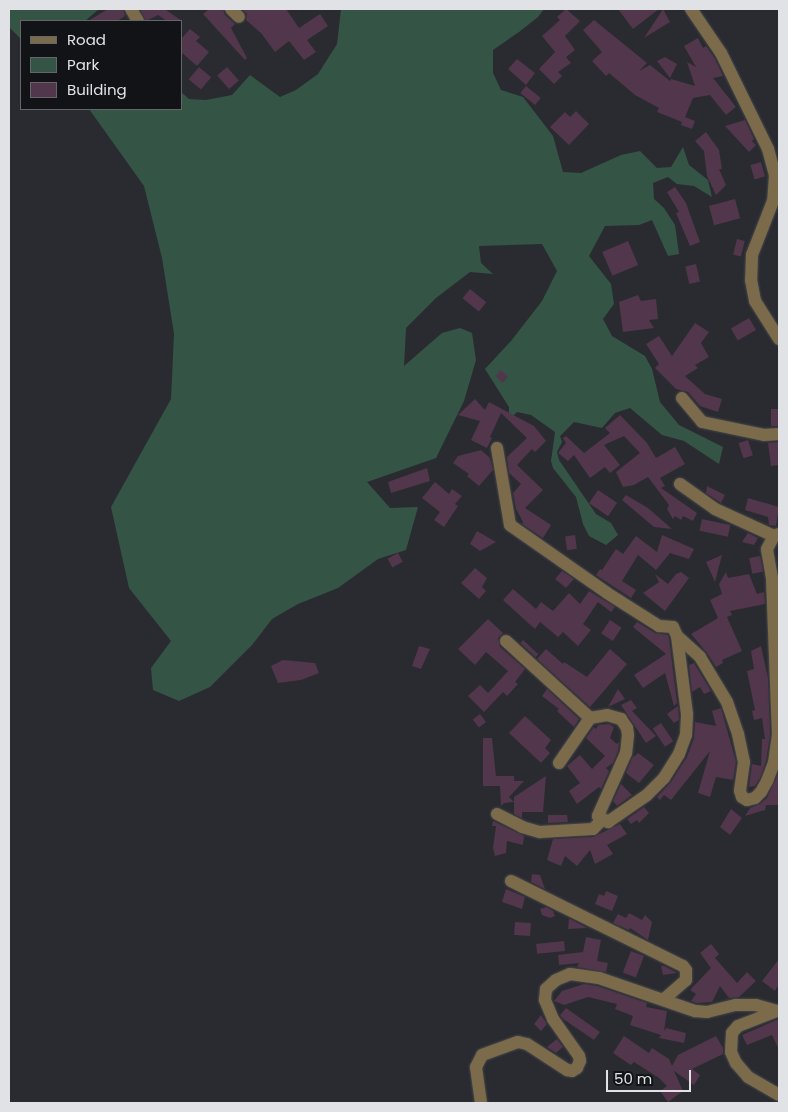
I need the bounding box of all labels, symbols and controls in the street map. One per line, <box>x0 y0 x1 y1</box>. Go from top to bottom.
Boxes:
legend <box>20 20 182 110</box>
text: Road <box>67 29 106 50</box>
text: Park <box>67 54 99 75</box>
text: Building <box>67 79 127 100</box>
scale bar <box>608 1060 693 1092</box>
text: 50 m <box>614 1068 652 1089</box>

